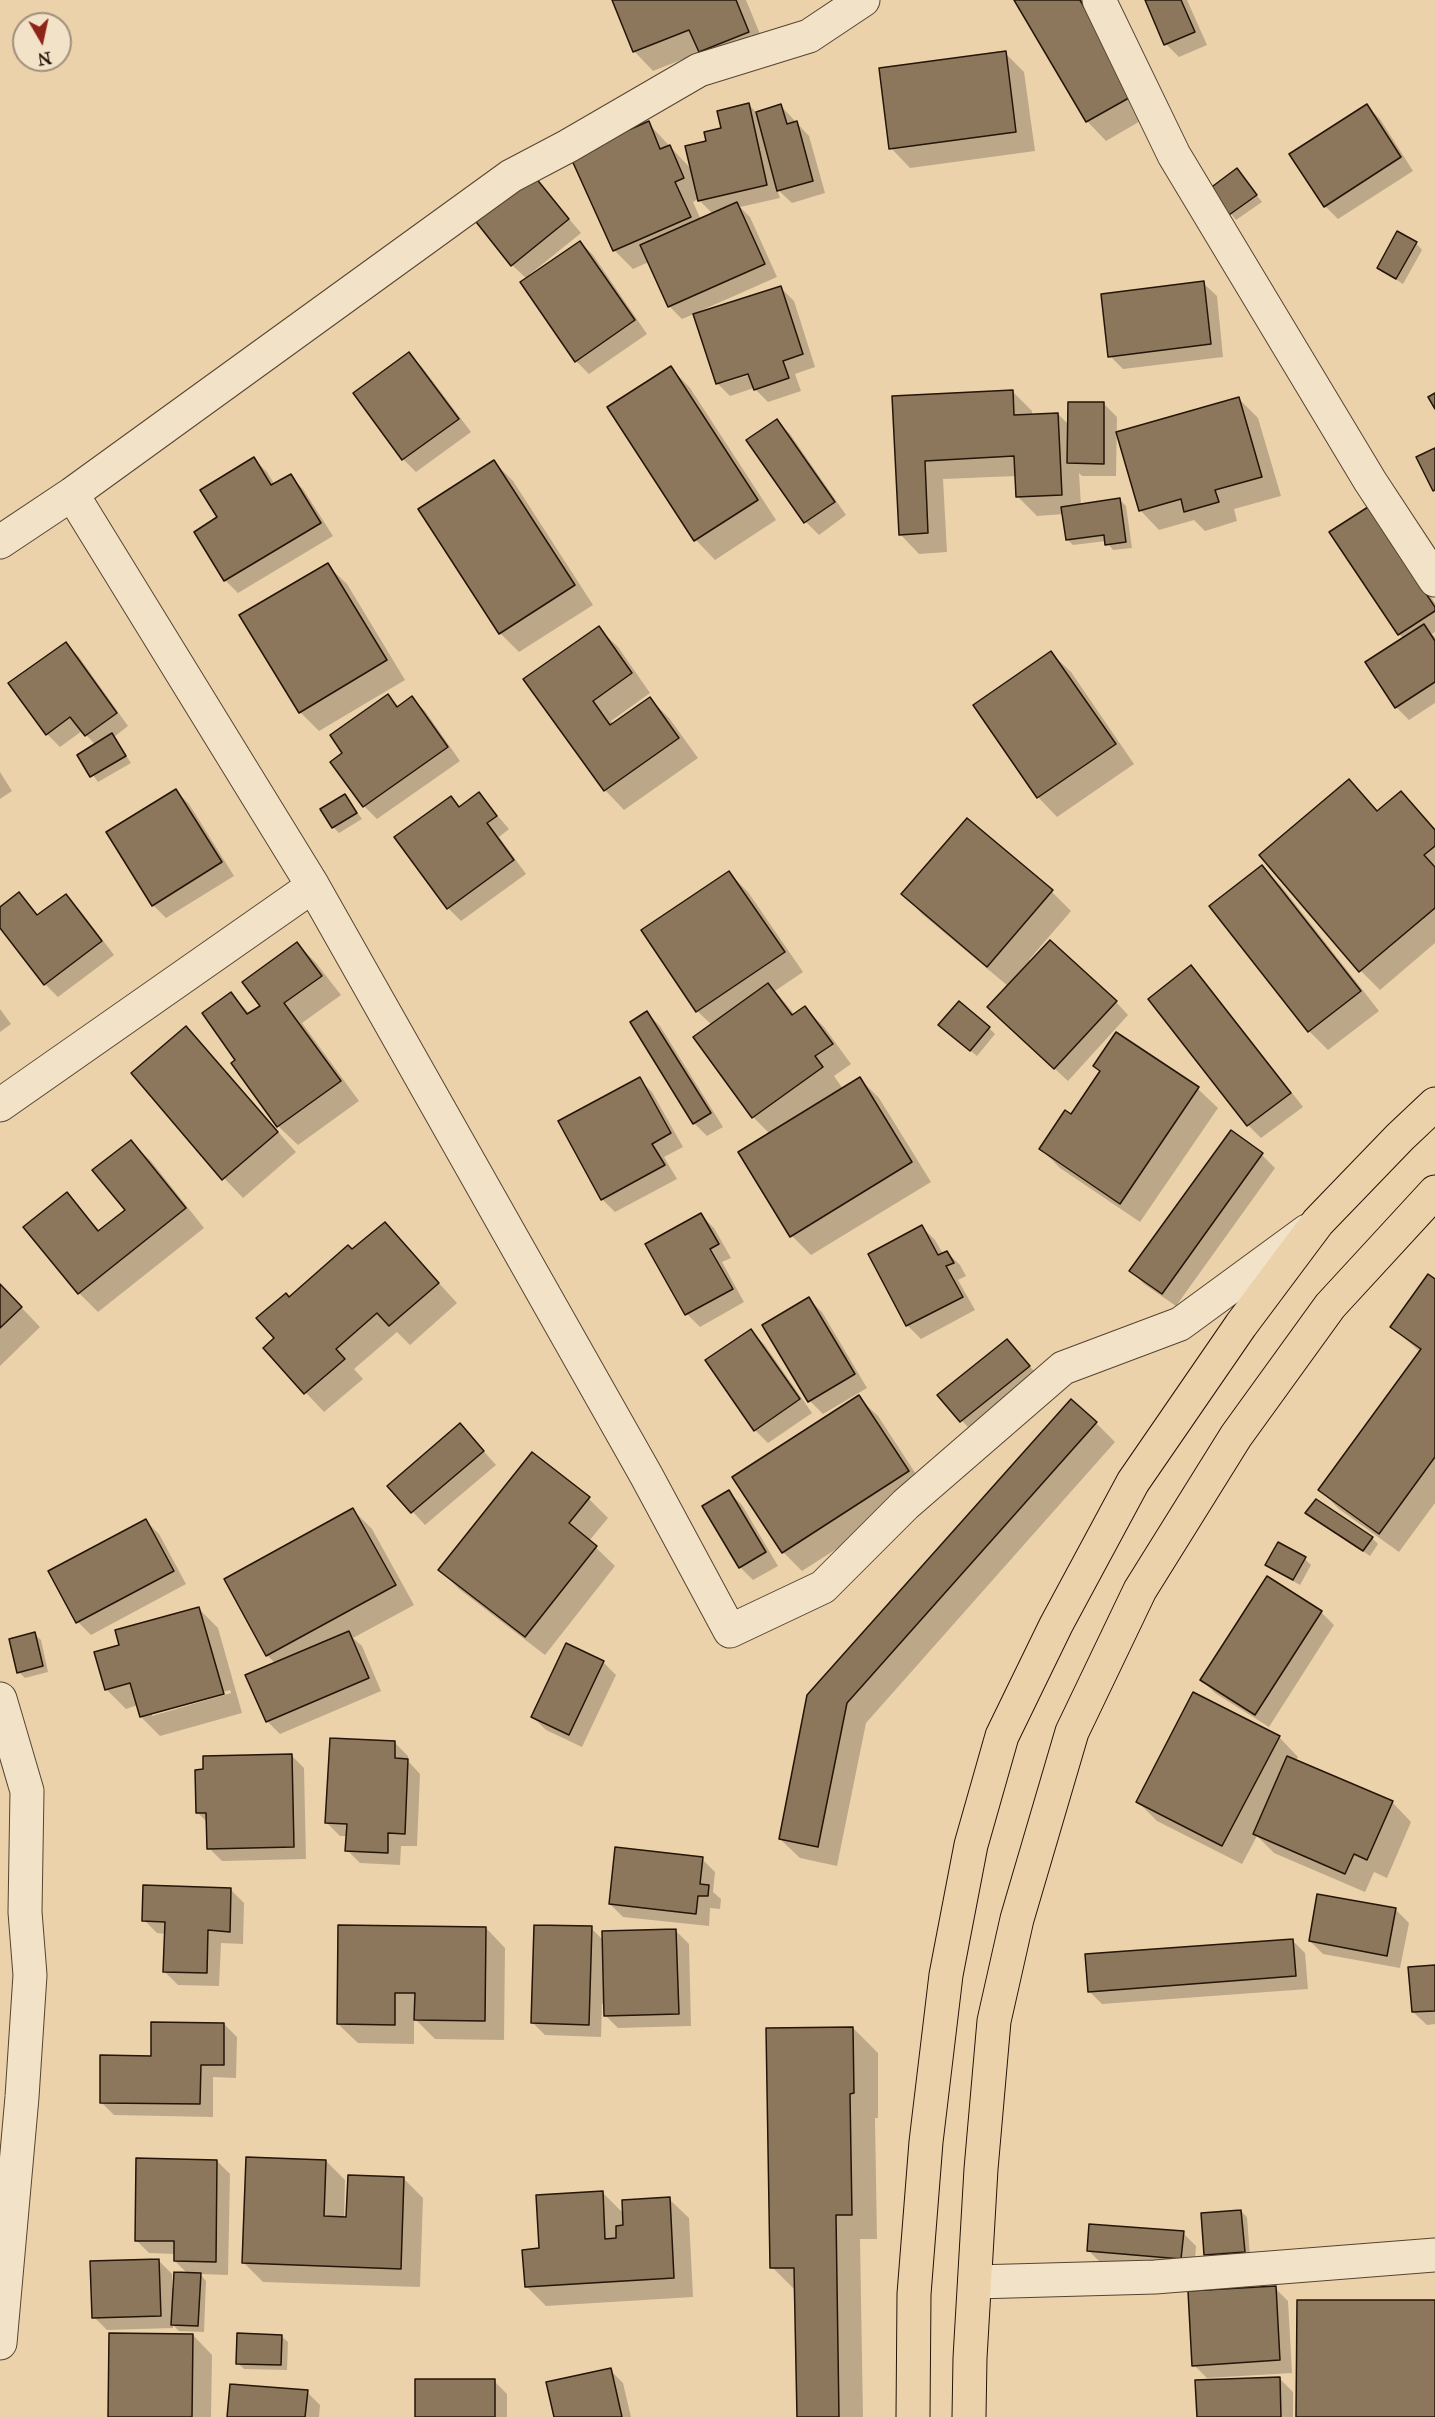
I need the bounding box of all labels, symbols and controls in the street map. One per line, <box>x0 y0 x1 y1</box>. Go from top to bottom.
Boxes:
north arrow <box>12 12 72 72</box>
text: N <box>36 48 53 69</box>

